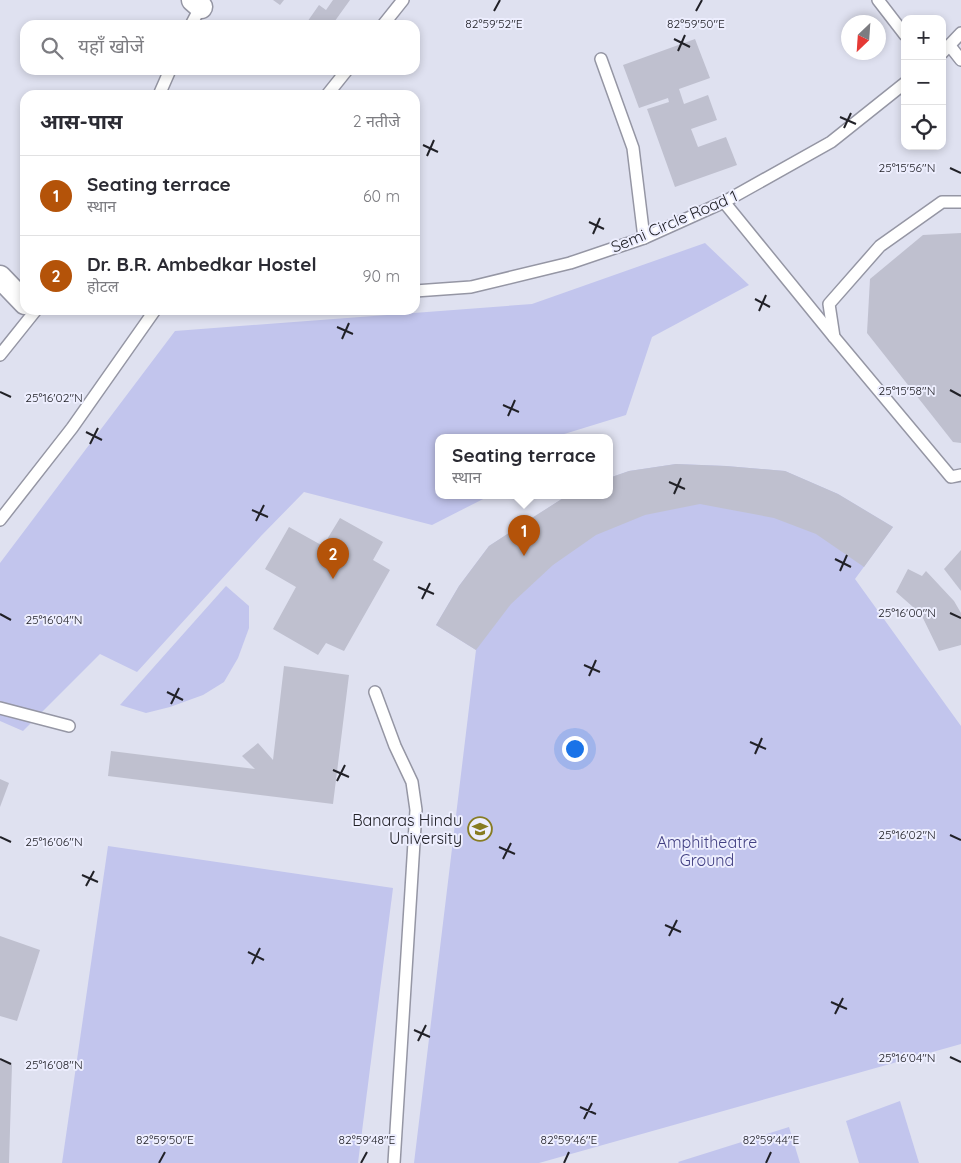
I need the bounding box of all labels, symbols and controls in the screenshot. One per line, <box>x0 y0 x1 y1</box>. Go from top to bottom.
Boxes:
north arrow <box>841 15 886 60</box>
map controls <box>901 15 946 150</box>
button: + <box>901 15 946 60</box>
text: 82°59'52"E <box>465 16 523 31</box>
text: 82°59'50"E <box>667 16 725 31</box>
search box <box>20 20 420 75</box>
icon: search <box>38 34 66 62</box>
text: यहाँ खोजें <box>78 34 144 58</box>
button: − <box>901 60 946 105</box>
button: locate <box>901 105 946 150</box>
text: आस-पास <box>40 108 122 134</box>
text: 2 नतीजे <box>353 111 400 131</box>
text: 25°15'56"N <box>879 160 935 175</box>
text: Seating terrace <box>87 172 231 196</box>
street label: Semi Circle Road 1 <box>608 185 740 257</box>
text: 1 <box>53 186 59 206</box>
text: 60 m <box>363 186 400 206</box>
text: स्थान <box>87 196 116 216</box>
text: Dr. B.R. Ambedkar Hostel <box>87 252 317 276</box>
text: 2 <box>51 266 61 286</box>
text: 90 m <box>363 266 400 286</box>
text: होटल <box>87 276 119 296</box>
text: 25°15'58"N <box>879 383 935 398</box>
text: 25°16'02"N <box>25 390 83 405</box>
popup <box>435 434 613 499</box>
text: Seating terrace <box>452 443 596 467</box>
text: स्थान <box>452 467 481 487</box>
pin: 1 <box>508 515 540 556</box>
pin: 2 <box>317 538 349 579</box>
text: 25°16'00"N <box>878 605 936 620</box>
text: 25°16'04"N <box>25 612 83 627</box>
your location <box>562 736 588 762</box>
place label: Banaras Hindu University <box>352 810 462 848</box>
school or university icon: Banaras Hindu University <box>467 816 493 842</box>
text: 25°16'02"N <box>878 827 936 842</box>
park label: Amphitheatre Ground <box>657 832 757 870</box>
text: 25°16'06"N <box>25 834 83 849</box>
text: 25°16'04"N <box>878 1050 936 1065</box>
text: 25°16'08"N <box>25 1057 83 1072</box>
text: 82°59'50"E <box>136 1132 194 1147</box>
text: 82°59'48"E <box>339 1132 396 1147</box>
text: 82°59'46"E <box>541 1132 598 1147</box>
text: 82°59'44"E <box>743 1132 800 1147</box>

